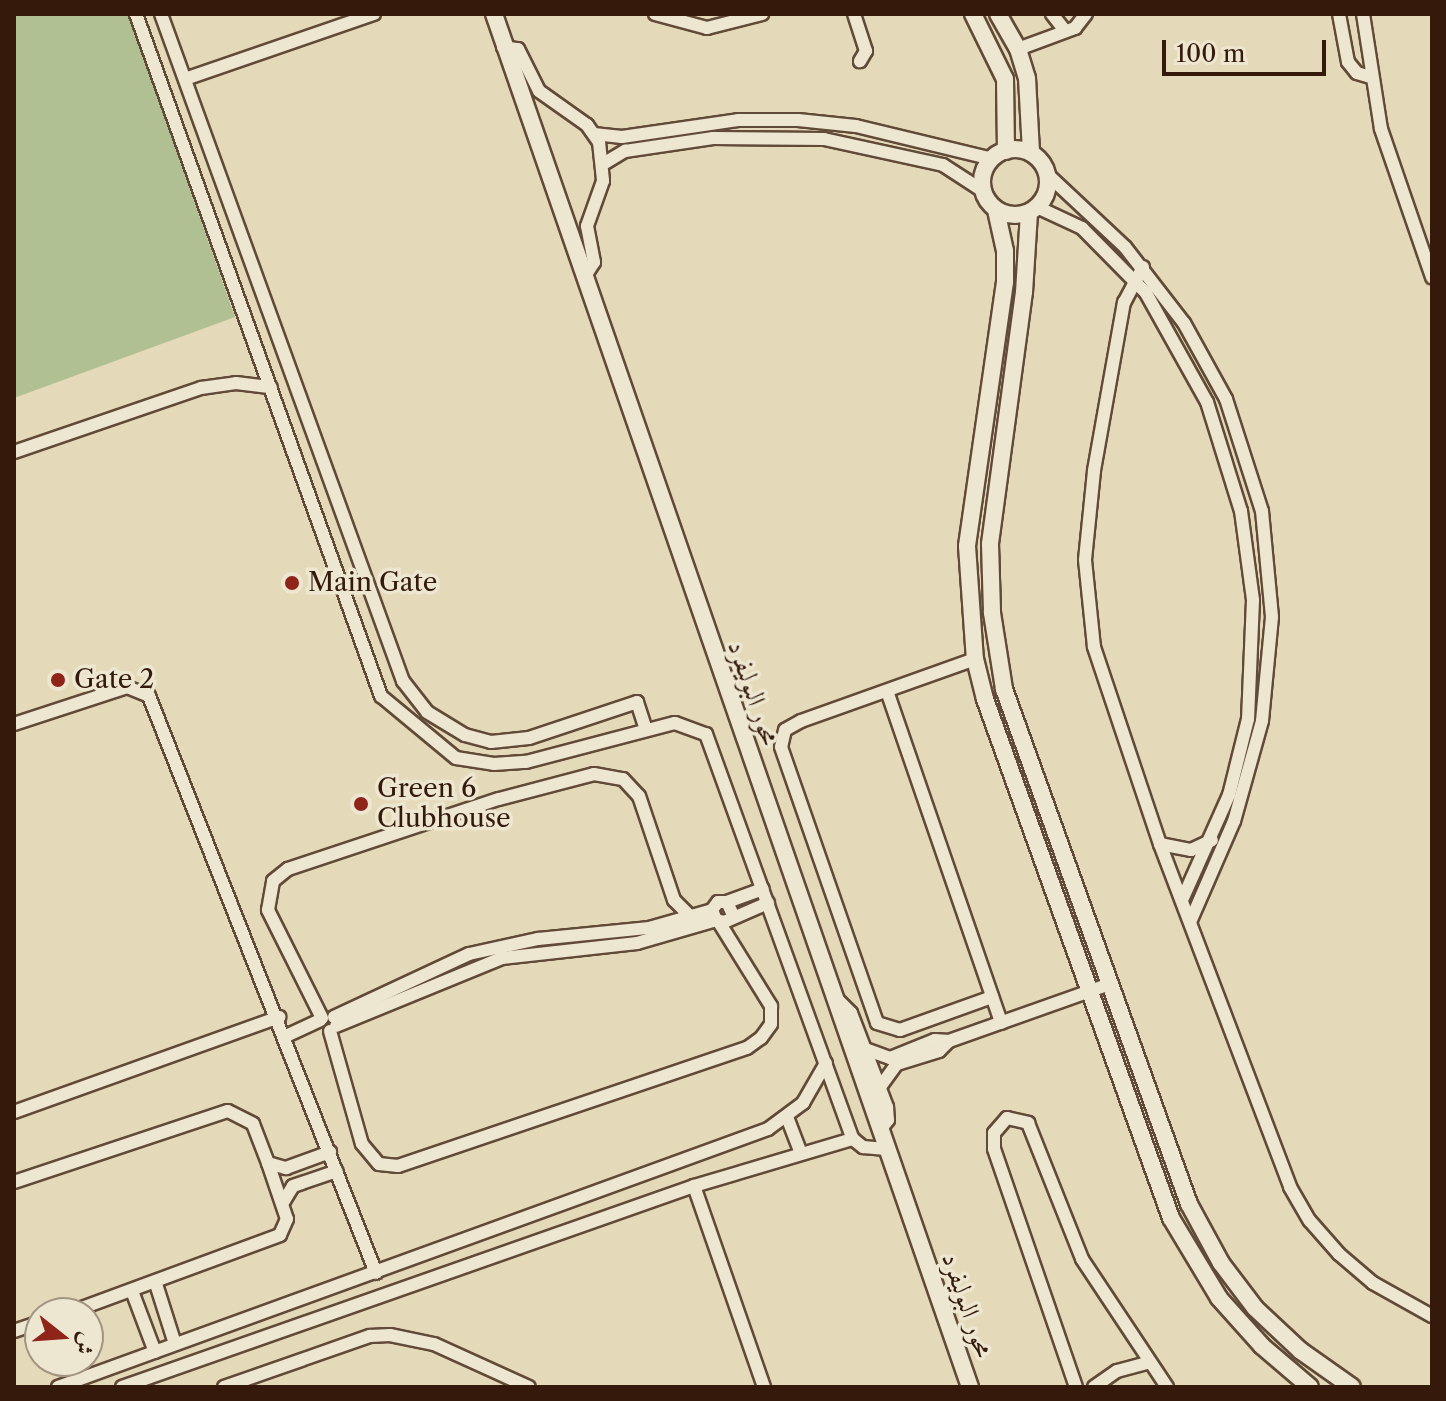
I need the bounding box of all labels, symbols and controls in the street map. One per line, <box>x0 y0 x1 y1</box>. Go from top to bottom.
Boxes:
scale bar <box>1166 24 1330 74</box>
text: 100 m <box>1176 39 1245 68</box>
place label: Main Gate <box>308 567 437 599</box>
marker: Main Gate <box>283 574 301 592</box>
street label: محور البوليفرد <box>721 636 785 750</box>
place label: Gate 2 <box>74 664 154 696</box>
marker: Gate 2 <box>49 671 67 689</box>
place label: Green 6 Clubhouse <box>377 773 511 834</box>
marker: Green 6 Clubhouse <box>352 795 370 813</box>
street label: محور البوليفرد <box>935 1248 999 1362</box>
north arrow <box>24 1297 104 1377</box>
text: ش <box>69 1329 102 1358</box>

